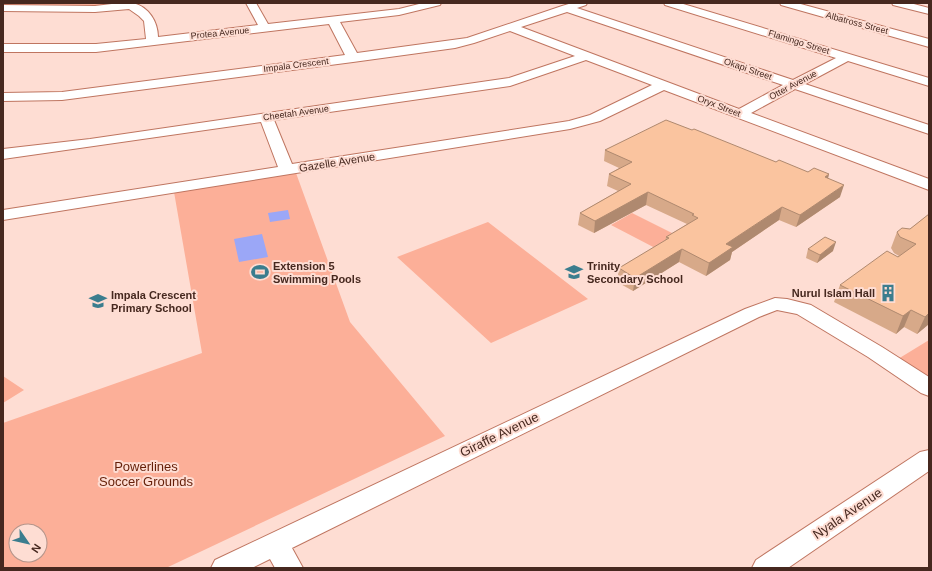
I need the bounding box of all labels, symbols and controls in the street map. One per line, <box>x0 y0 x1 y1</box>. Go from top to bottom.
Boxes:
street label: Albatross Street <box>825 10 890 36</box>
street label: Protea Avenue <box>190 25 250 41</box>
street label: Flamingo Street <box>767 28 831 56</box>
street label: Impala Crescent <box>263 56 330 74</box>
street label: Okapi Street <box>723 56 774 82</box>
street label: Otter Avenue <box>768 68 818 102</box>
street label: Oryx Street <box>696 93 742 119</box>
street label: Cheetah Avenue <box>262 103 330 123</box>
street label: Gazelle Avenue <box>298 150 376 174</box>
place label: Extension 5 Swimming Pools <box>273 260 361 285</box>
place label: Trinity Secondary School <box>587 260 683 285</box>
sports icon: Extension 5 Swimming Pools <box>250 262 270 282</box>
school or university icon: Trinity Secondary School <box>564 262 584 282</box>
building icon: Nurul Islam Hall <box>878 283 898 303</box>
place label: Nurul Islam Hall <box>792 287 875 299</box>
place label: Impala Crescent Primary School <box>111 289 196 314</box>
school or university icon: Impala Crescent Primary School <box>88 291 108 311</box>
street label: Giraffe Avenue <box>457 409 541 460</box>
park label: Powerlines Soccer Grounds <box>99 459 193 489</box>
street label: Nyala Avenue <box>810 485 885 542</box>
north arrow <box>8 523 48 563</box>
text: N <box>29 542 43 555</box>

